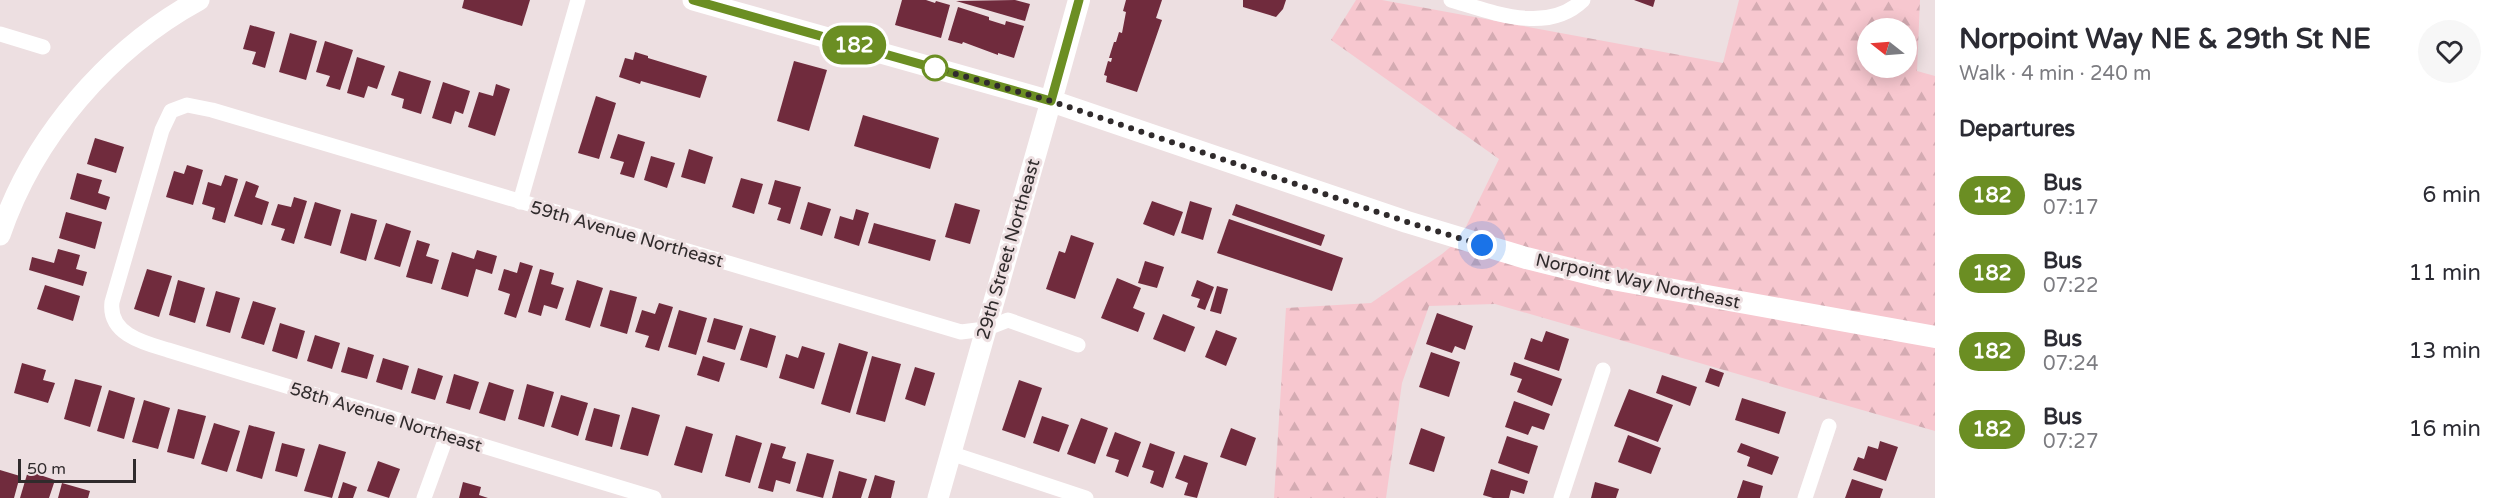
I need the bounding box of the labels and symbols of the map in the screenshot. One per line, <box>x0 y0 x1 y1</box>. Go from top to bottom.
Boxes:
north arrow <box>1857 18 1917 78</box>
line badge: 182 <box>820 26 888 64</box>
unlabelled marker <box>922 55 948 81</box>
street label: 29th Street Northeast <box>972 156 1044 342</box>
street label: 59th Avenue Northeast <box>528 196 726 272</box>
your location <box>1467 230 1497 260</box>
street label: Norpoint Way Northeast <box>1534 249 1742 313</box>
street label: 58th Avenue Northeast <box>287 377 485 457</box>
scale bar <box>18 456 136 484</box>

